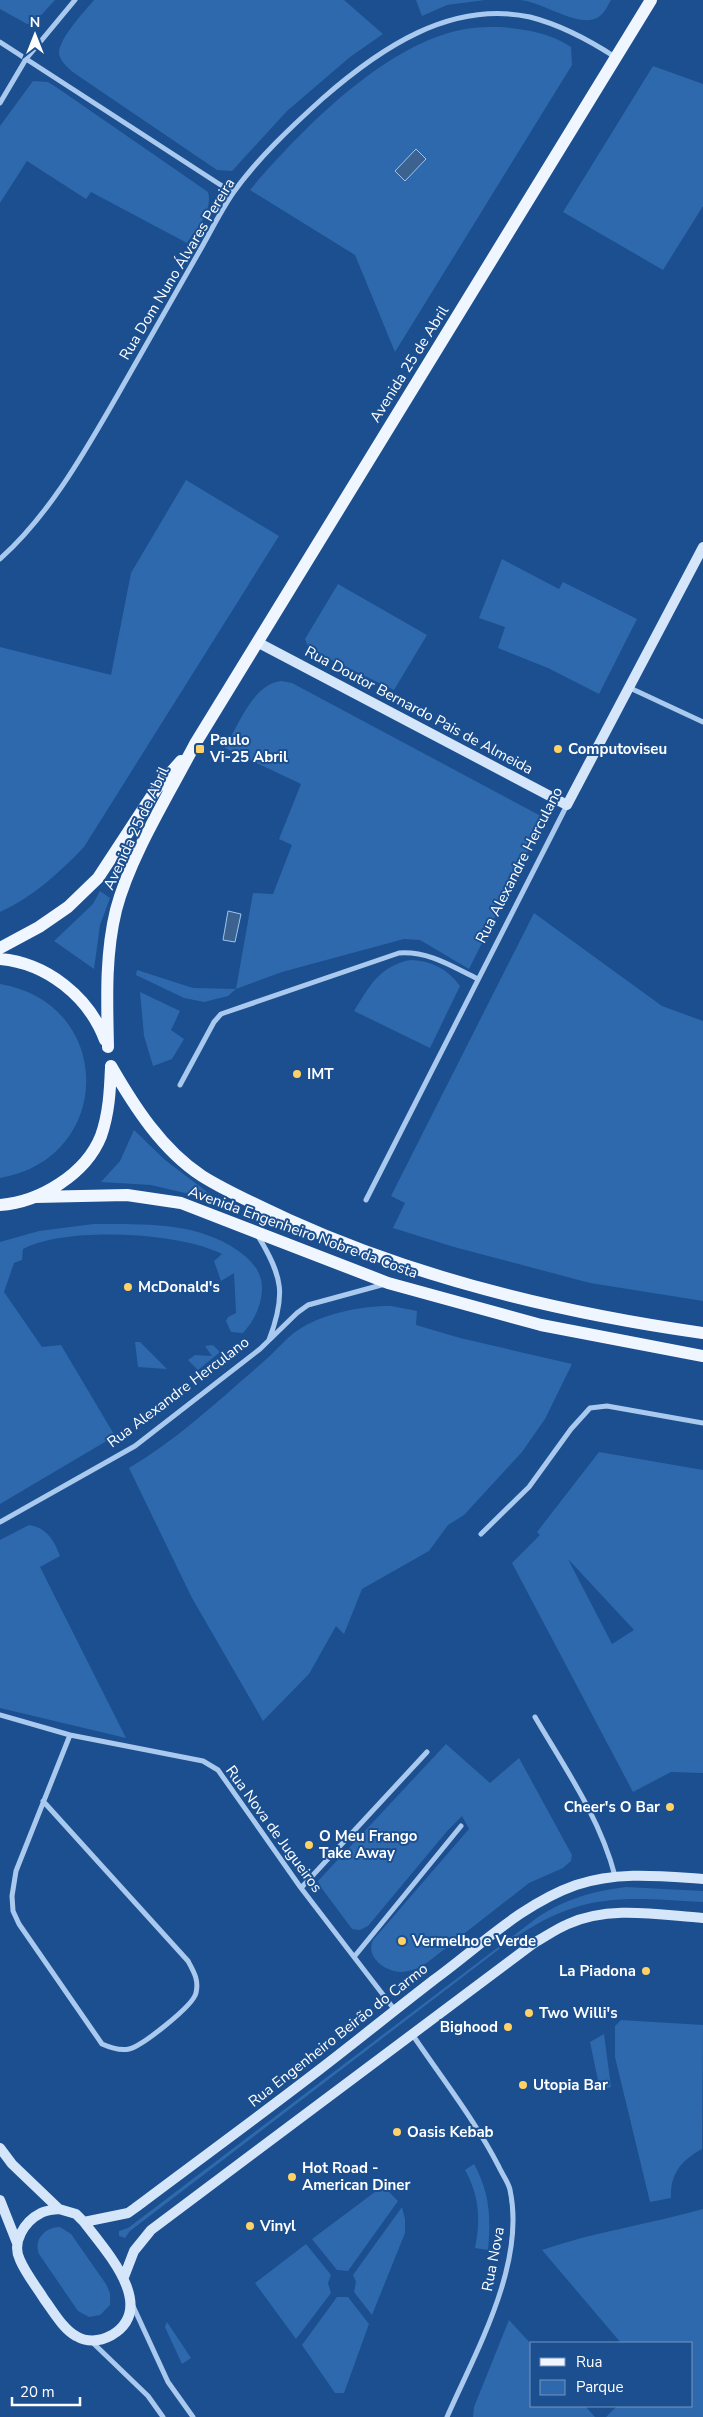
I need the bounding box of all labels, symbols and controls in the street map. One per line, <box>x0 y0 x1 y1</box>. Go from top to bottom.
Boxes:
north arrow <box>10 10 60 60</box>
text: N <box>30 13 40 32</box>
street label: Rua Dom Nuno Álvares Pereira <box>115 174 239 364</box>
street label: Avenida 25 de Abril <box>365 301 453 426</box>
street label: Rua Doutor Bernardo Pais de Almeida <box>301 641 537 779</box>
place label: Paulo Vi-25 Abril <box>209 730 288 767</box>
place label: Computoviseu <box>568 739 667 759</box>
marker: Paulo Vi-25 Abril <box>194 743 206 755</box>
marker: Computoviseu <box>552 743 564 755</box>
street label: Avenida 25 de Abril <box>99 763 174 893</box>
street label: Rua Alexandre Herculano <box>471 783 567 947</box>
place label: IMT <box>307 1064 334 1084</box>
marker: IMT <box>291 1068 303 1080</box>
street label: Avenida Engenheiro Nobre da Costa <box>186 1181 420 1283</box>
place label: McDonald's <box>138 1277 220 1297</box>
marker: McDonald's <box>122 1281 134 1293</box>
street label: Rua Alexandre Herculano <box>103 1332 253 1452</box>
street label: Rua Nova de Jugueiros <box>221 1762 327 1896</box>
place label: Cheer's O Bar <box>564 1797 660 1817</box>
marker: Cheer's O Bar <box>664 1801 676 1813</box>
place label: O Meu Frango Take Away <box>319 1826 418 1863</box>
marker: O Meu Frango Take Away <box>303 1839 315 1851</box>
place label: Vermelho e Verde <box>411 1931 536 1951</box>
marker: Vermelho e Verde <box>396 1935 408 1947</box>
street label: Rua Engenheiro Beirão do Carmo <box>244 1959 432 2111</box>
place label: La Piadona <box>559 1961 636 1981</box>
marker: La Piadona <box>640 1965 652 1977</box>
place label: Two Willi's <box>539 2003 618 2023</box>
marker: Two Willi's <box>523 2007 535 2019</box>
place label: Bighood <box>440 2017 498 2037</box>
marker: Bighood <box>502 2021 514 2033</box>
place label: Utopia Bar <box>533 2075 608 2095</box>
marker: Utopia Bar <box>517 2079 529 2091</box>
place label: Oasis Kebab <box>407 2122 494 2142</box>
marker: Oasis Kebab <box>391 2126 403 2138</box>
place label: Hot Road - American Diner <box>302 2158 410 2195</box>
marker: Hot Road - American Diner <box>286 2171 298 2183</box>
place label: Vinyl <box>259 2216 296 2236</box>
marker: Vinyl <box>244 2220 256 2232</box>
street label: Rua Nova <box>477 2225 509 2293</box>
legend <box>530 2342 693 2407</box>
text: Rua <box>576 2352 602 2372</box>
scale bar <box>12 2374 80 2406</box>
text: Parque <box>576 2377 624 2397</box>
text: 20 m <box>20 2382 55 2402</box>

